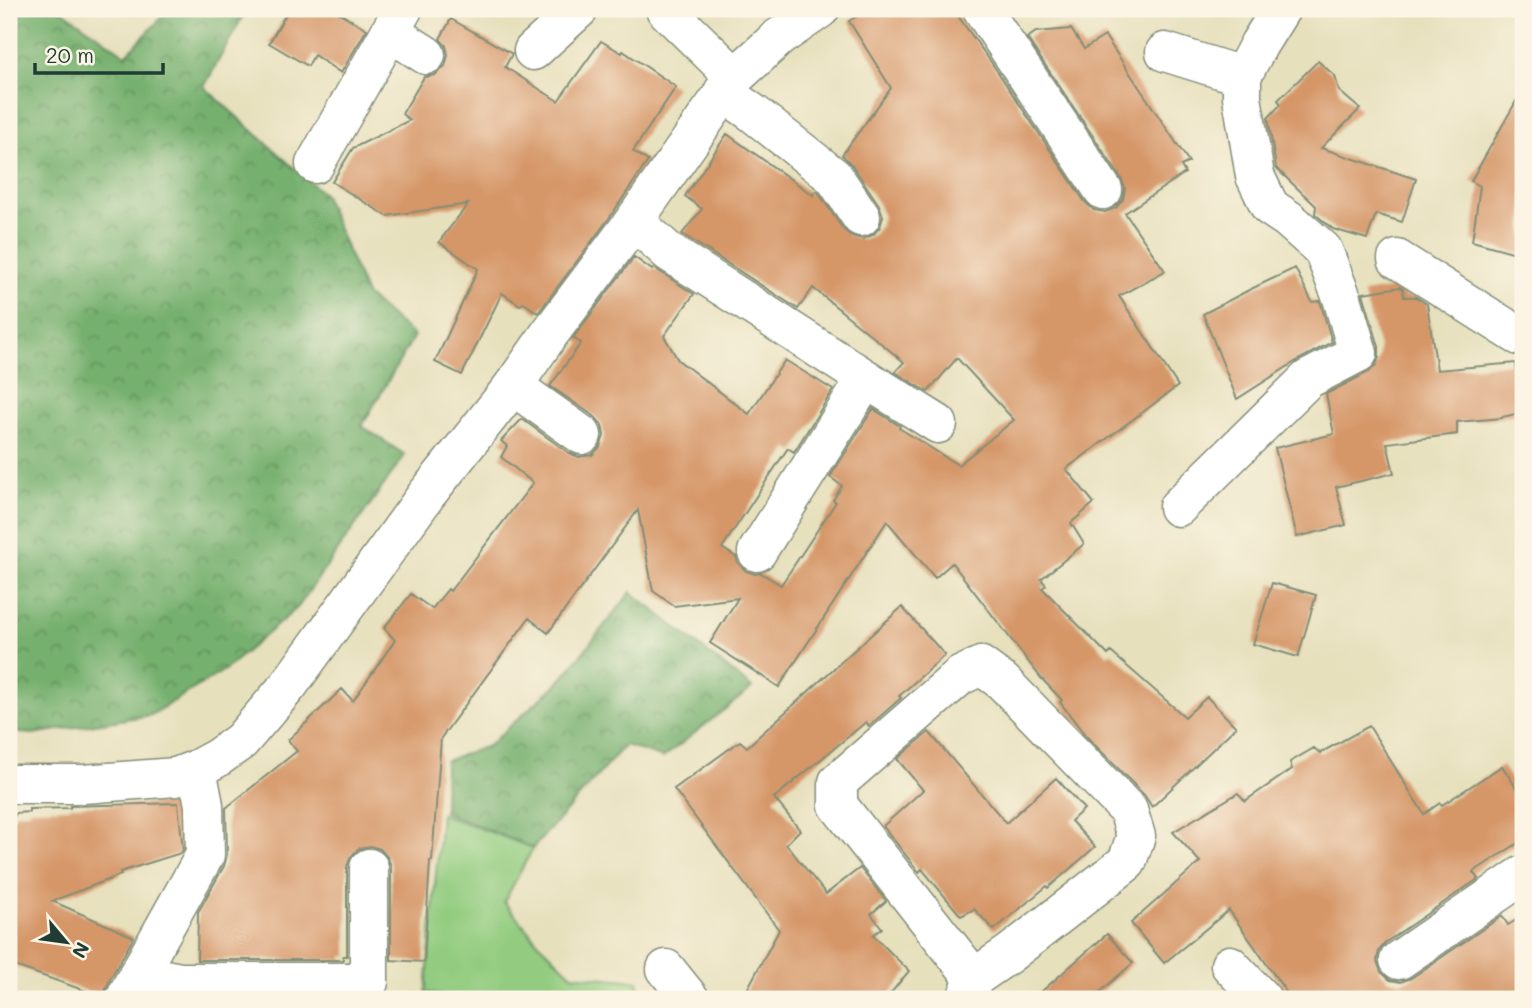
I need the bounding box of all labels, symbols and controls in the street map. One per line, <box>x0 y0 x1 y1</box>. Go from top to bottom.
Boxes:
scale bar <box>35 32 163 76</box>
text: 20 m <box>46 41 94 68</box>
north arrow <box>32 906 102 976</box>
text: N <box>67 938 96 963</box>

